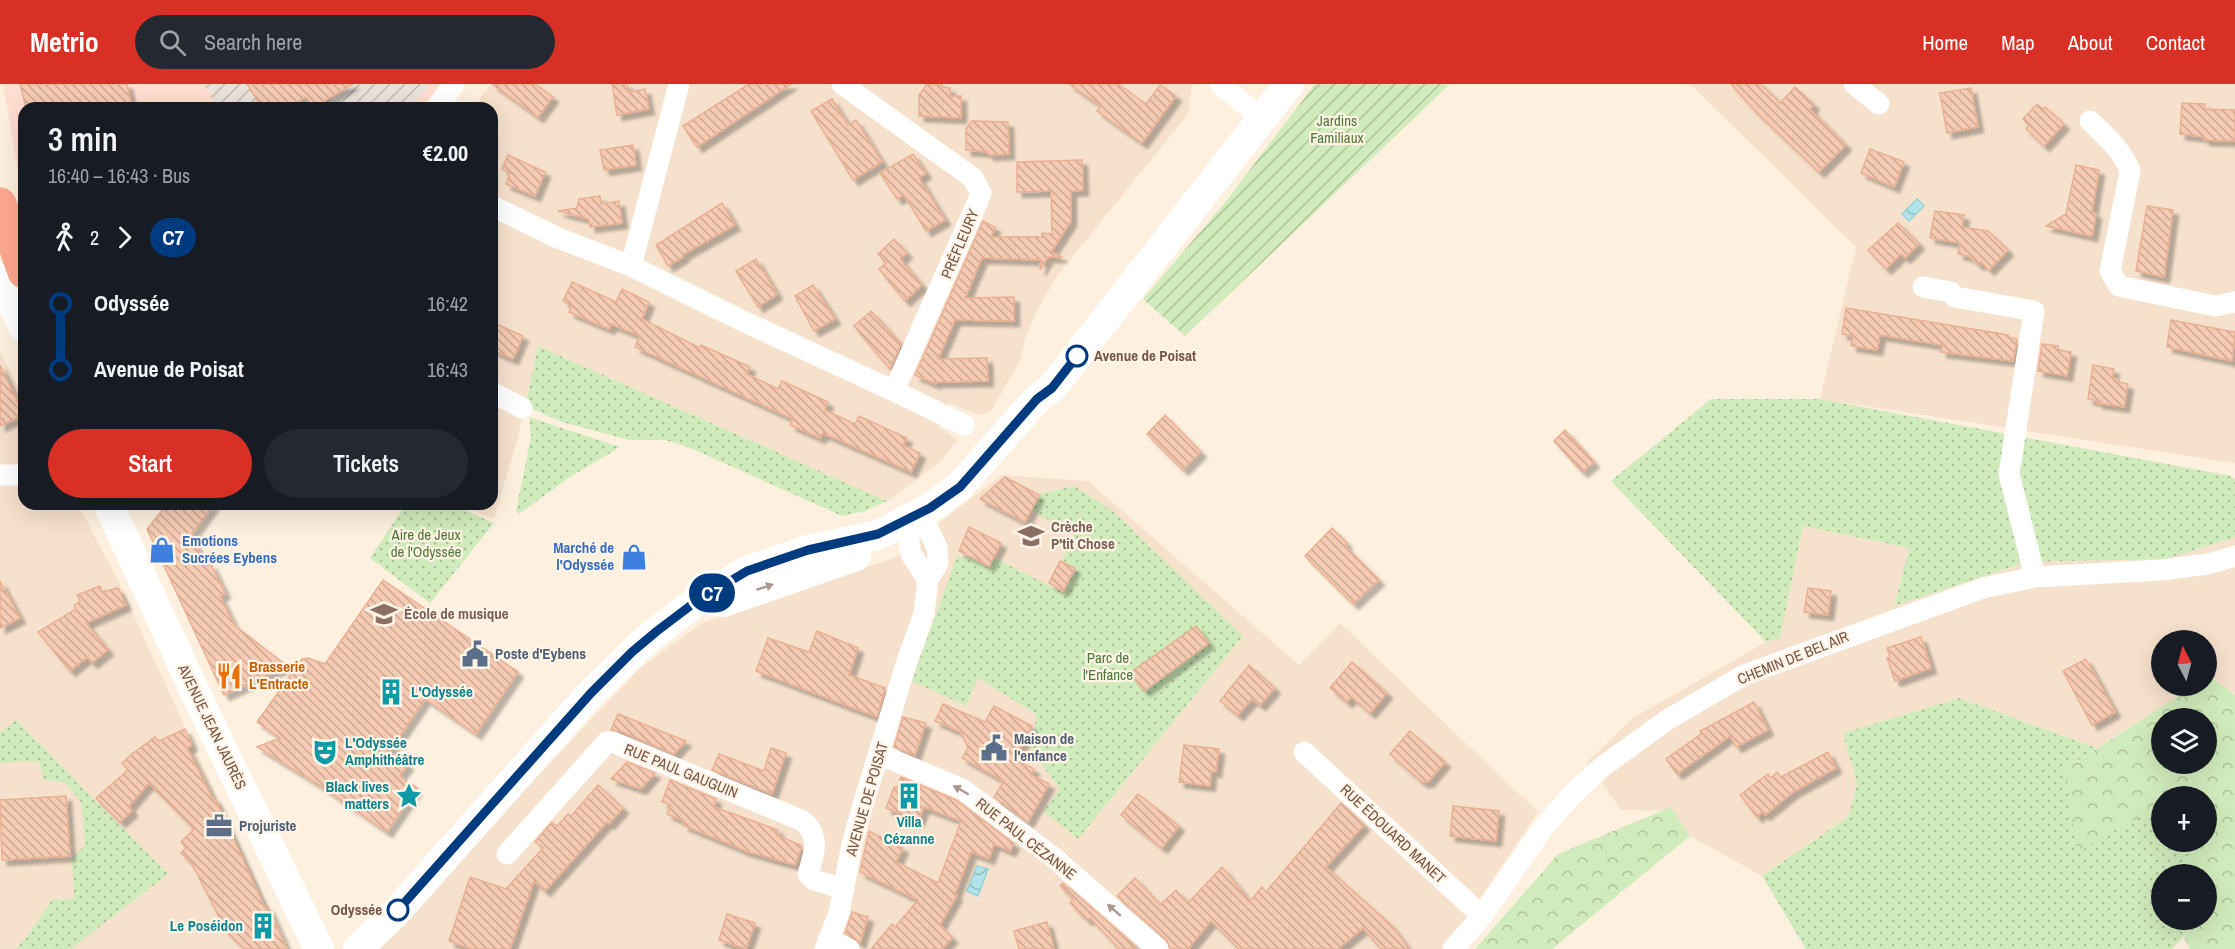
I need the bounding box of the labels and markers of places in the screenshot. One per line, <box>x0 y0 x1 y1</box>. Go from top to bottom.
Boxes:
marker: Avenue de Poisat <box>1066 345 1088 367</box>
place label: Avenue de Poisat <box>1094 345 1196 366</box>
place label: Crèche P'tit Chose <box>1051 516 1115 554</box>
school or university icon: Crèche P'tit Chose <box>1016 521 1046 551</box>
place label: Emotions Sucrées Eybens <box>182 530 277 568</box>
shop icon: Emotions Sucrées Eybens <box>147 535 177 565</box>
place label: Marché de l'Odyssée <box>553 537 614 575</box>
shop icon: Marché de l'Odyssée <box>619 542 649 572</box>
school or university icon: École de musique <box>369 599 399 629</box>
place label: École de musique <box>404 603 509 624</box>
public building icon: Poste d'Eybens <box>460 639 490 669</box>
place label: Poste d'Eybens <box>495 643 586 664</box>
place label: Brasserie L'Entracte <box>249 656 309 694</box>
restaurant icon: Brasserie L'Entracte <box>214 661 244 691</box>
building icon: L'Odyssée <box>376 677 406 707</box>
place label: L'Odyssée <box>411 681 473 702</box>
place label: Maison de l'enfance <box>1014 728 1074 766</box>
place label: L'Odyssée Amphithéâtre <box>345 732 424 770</box>
public building icon: Maison de l'enfance <box>979 733 1009 763</box>
theatre icon: L'Odyssée Amphithéâtre <box>310 737 340 767</box>
place label: Black lives matters <box>325 776 389 814</box>
place icon: Black lives matters <box>394 781 424 811</box>
building icon: Villa Cézanne <box>894 781 924 811</box>
office icon: Projuriste <box>204 811 234 841</box>
place label: Villa Cézanne <box>884 811 934 849</box>
place label: Projuriste <box>239 815 297 836</box>
place label: Odyssée <box>331 899 382 920</box>
marker: Odyssée <box>387 899 409 921</box>
building icon: Le Poséidon <box>248 911 278 941</box>
place label: Le Poséidon <box>170 915 243 936</box>

